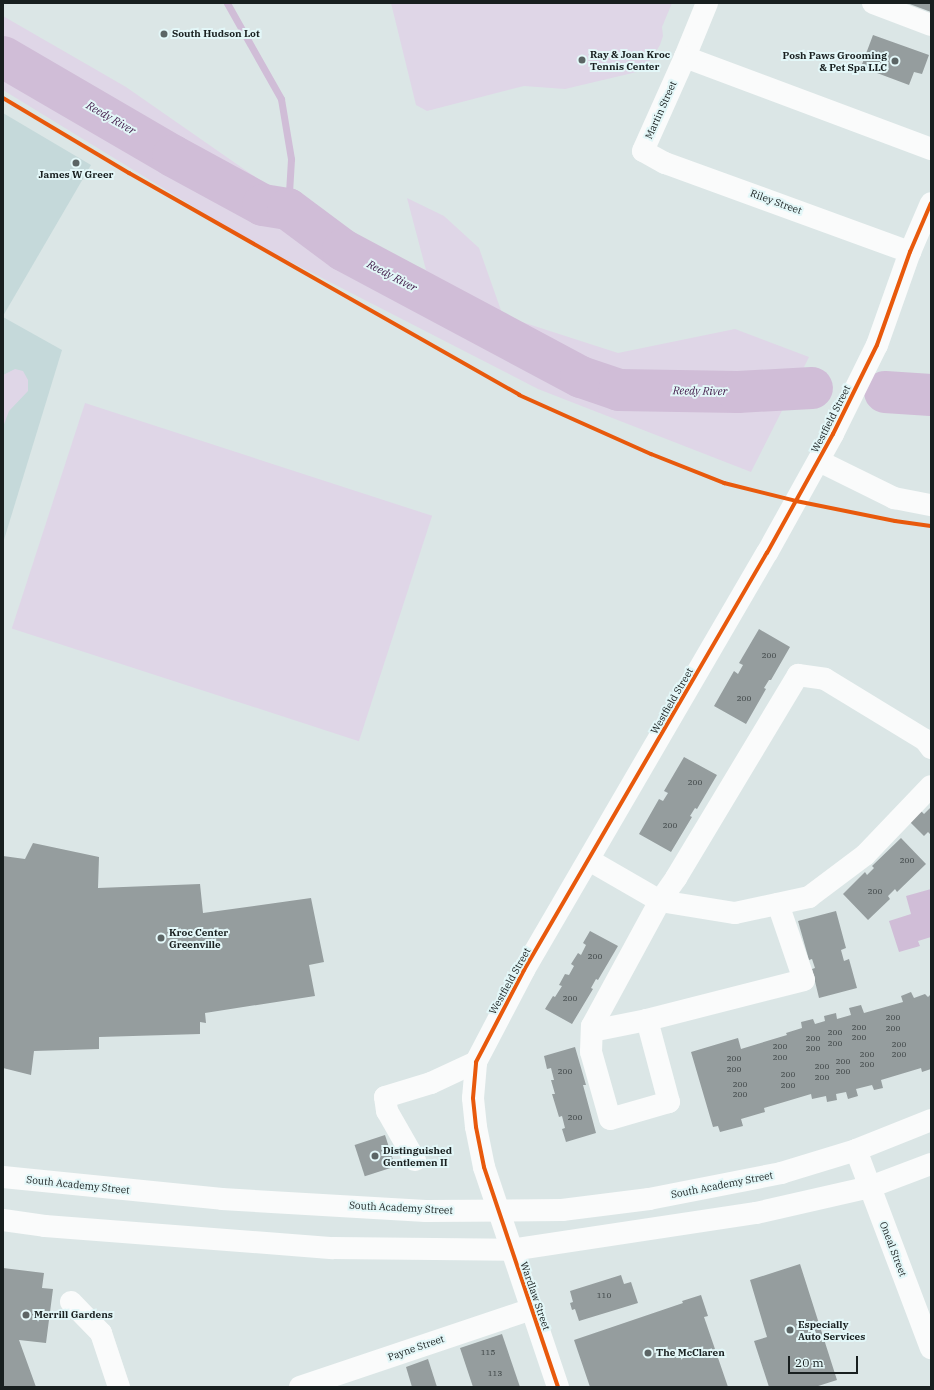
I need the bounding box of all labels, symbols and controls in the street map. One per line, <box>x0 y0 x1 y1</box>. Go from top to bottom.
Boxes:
place label: South Hudson Lot <box>172 28 260 40</box>
marker: South Hudson Lot <box>159 29 169 39</box>
place label: Ray & Joan Kroc Tennis Center <box>590 48 670 72</box>
place label: Posh Paws Grooming & Pet Spa LLC <box>783 49 887 72</box>
marker: Ray & Joan Kroc Tennis Center <box>577 55 587 65</box>
marker: Posh Paws Grooming & Pet Spa LLC <box>890 56 900 66</box>
street label: Martin Street <box>643 79 679 141</box>
water label: Reedy River <box>84 99 138 137</box>
marker: James W Greer <box>71 158 81 168</box>
place label: James W Greer <box>38 169 114 181</box>
street label: Riley Street <box>749 187 803 217</box>
water label: Reedy River <box>365 257 419 295</box>
street label: Westfield Street <box>809 383 853 455</box>
water label: Reedy River <box>673 384 727 398</box>
house number: 200 <box>762 651 776 661</box>
street label: Westfield Street <box>648 666 696 736</box>
house number: 200 <box>737 694 751 704</box>
house number: 200 <box>688 778 702 788</box>
house number: 200 <box>663 821 677 831</box>
house number: 200 <box>900 856 914 866</box>
house number: 200 <box>868 887 882 897</box>
place label: Kroc Center Greenville <box>169 926 228 950</box>
marker: Kroc Center Greenville <box>156 933 166 943</box>
street label: Westfield Street <box>487 946 533 1016</box>
house number: 200 <box>588 952 602 962</box>
house number: 200 <box>563 994 577 1004</box>
house number: 200 <box>886 1013 900 1023</box>
house number: 200 <box>852 1023 866 1033</box>
house number: 200 <box>886 1024 900 1034</box>
house number: 200 <box>828 1028 842 1038</box>
house number: 200 <box>852 1033 866 1043</box>
house number: 200 <box>806 1034 820 1044</box>
house number: 200 <box>828 1039 842 1049</box>
house number: 200 <box>892 1040 906 1050</box>
house number: 200 <box>773 1042 787 1052</box>
house number: 200 <box>806 1044 820 1054</box>
house number: 200 <box>860 1050 874 1060</box>
house number: 200 <box>892 1050 906 1060</box>
house number: 200 <box>773 1053 787 1063</box>
house number: 200 <box>727 1054 741 1064</box>
house number: 200 <box>836 1057 850 1067</box>
house number: 200 <box>860 1060 874 1070</box>
house number: 200 <box>815 1062 829 1072</box>
house number: 200 <box>727 1065 741 1075</box>
house number: 200 <box>558 1067 572 1077</box>
house number: 200 <box>836 1067 850 1077</box>
house number: 200 <box>781 1070 795 1080</box>
house number: 200 <box>815 1073 829 1083</box>
house number: 200 <box>733 1080 747 1090</box>
house number: 200 <box>781 1081 795 1091</box>
house number: 200 <box>733 1090 747 1100</box>
house number: 200 <box>568 1113 582 1123</box>
place label: Distinguished Gentlemen II <box>383 1144 452 1168</box>
marker: Distinguished Gentlemen II <box>370 1151 380 1161</box>
street label: South Academy Street <box>670 1169 774 1201</box>
street label: South Academy Street <box>26 1174 130 1196</box>
street label: South Academy Street <box>349 1199 453 1217</box>
street label: Oneal Street <box>877 1220 909 1278</box>
street label: Wardlaw Street <box>518 1260 552 1332</box>
house number: 110 <box>597 1291 611 1301</box>
place label: Merrill Gardens <box>34 1309 113 1321</box>
marker: Merrill Gardens <box>21 1310 31 1320</box>
place label: Especially Auto Services <box>798 1318 865 1342</box>
marker: Especially Auto Services <box>785 1325 795 1335</box>
street label: Payne Street <box>386 1333 446 1363</box>
place label: The McClaren <box>656 1347 725 1359</box>
house number: 115 <box>481 1348 495 1358</box>
marker: The McClaren <box>643 1348 653 1358</box>
scale bar <box>790 1348 860 1374</box>
text: 20 m <box>795 1355 824 1370</box>
house number: 113 <box>488 1369 502 1379</box>

